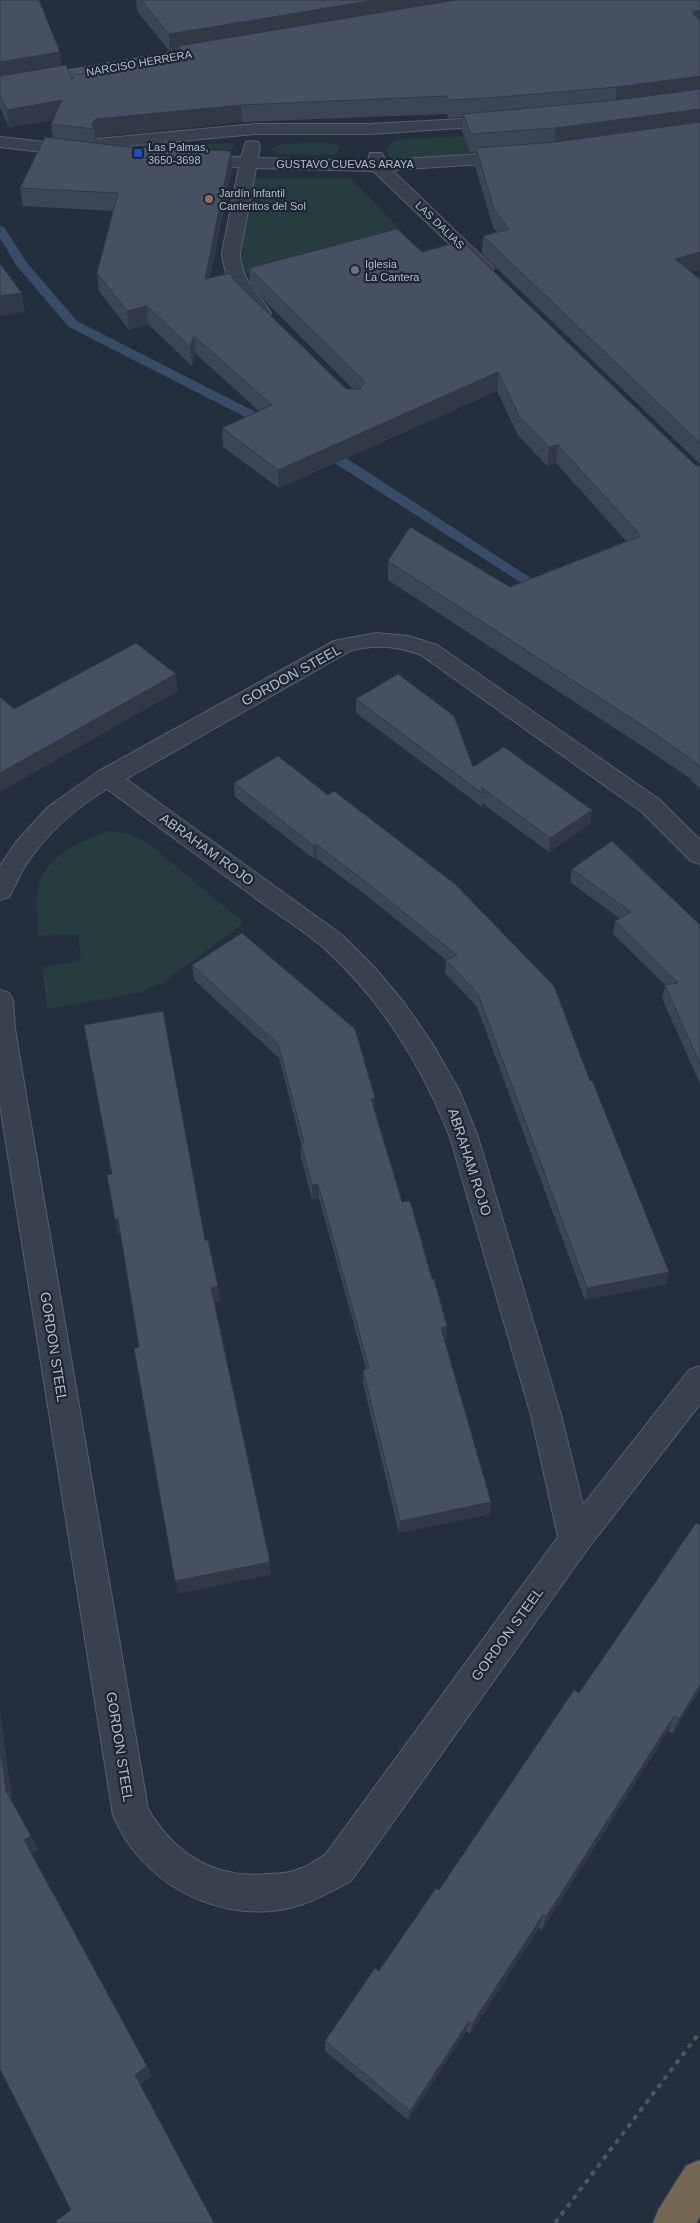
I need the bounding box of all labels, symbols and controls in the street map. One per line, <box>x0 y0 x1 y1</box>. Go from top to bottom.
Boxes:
street label: NARCISO HERRERA <box>85 48 193 78</box>
place label: Las Palmas, 3650-3698 <box>148 141 209 166</box>
marker: Las Palmas, 3650-3698 <box>132 147 144 159</box>
street label: GUSTAVO CUEVAS ARAYA <box>276 158 415 170</box>
place label: Jardín Infantil Canteritos del Sol <box>219 187 306 212</box>
marker: Jardín Infantil Canteritos del Sol <box>203 193 215 205</box>
street label: LAS DALIAS <box>413 199 467 251</box>
place label: Iglesia La Cantera <box>365 258 420 283</box>
marker: Iglesia La Cantera <box>349 264 361 276</box>
street label: GORDON STEEL <box>238 641 344 709</box>
street label: ABRAHAM ROJO <box>157 810 257 888</box>
street label: ABRAHAM ROJO <box>445 1106 495 1218</box>
street label: GORDON STEEL <box>37 1291 71 1403</box>
street label: GORDON STEEL <box>468 1584 546 1684</box>
street label: GORDON STEEL <box>103 1691 137 1803</box>

